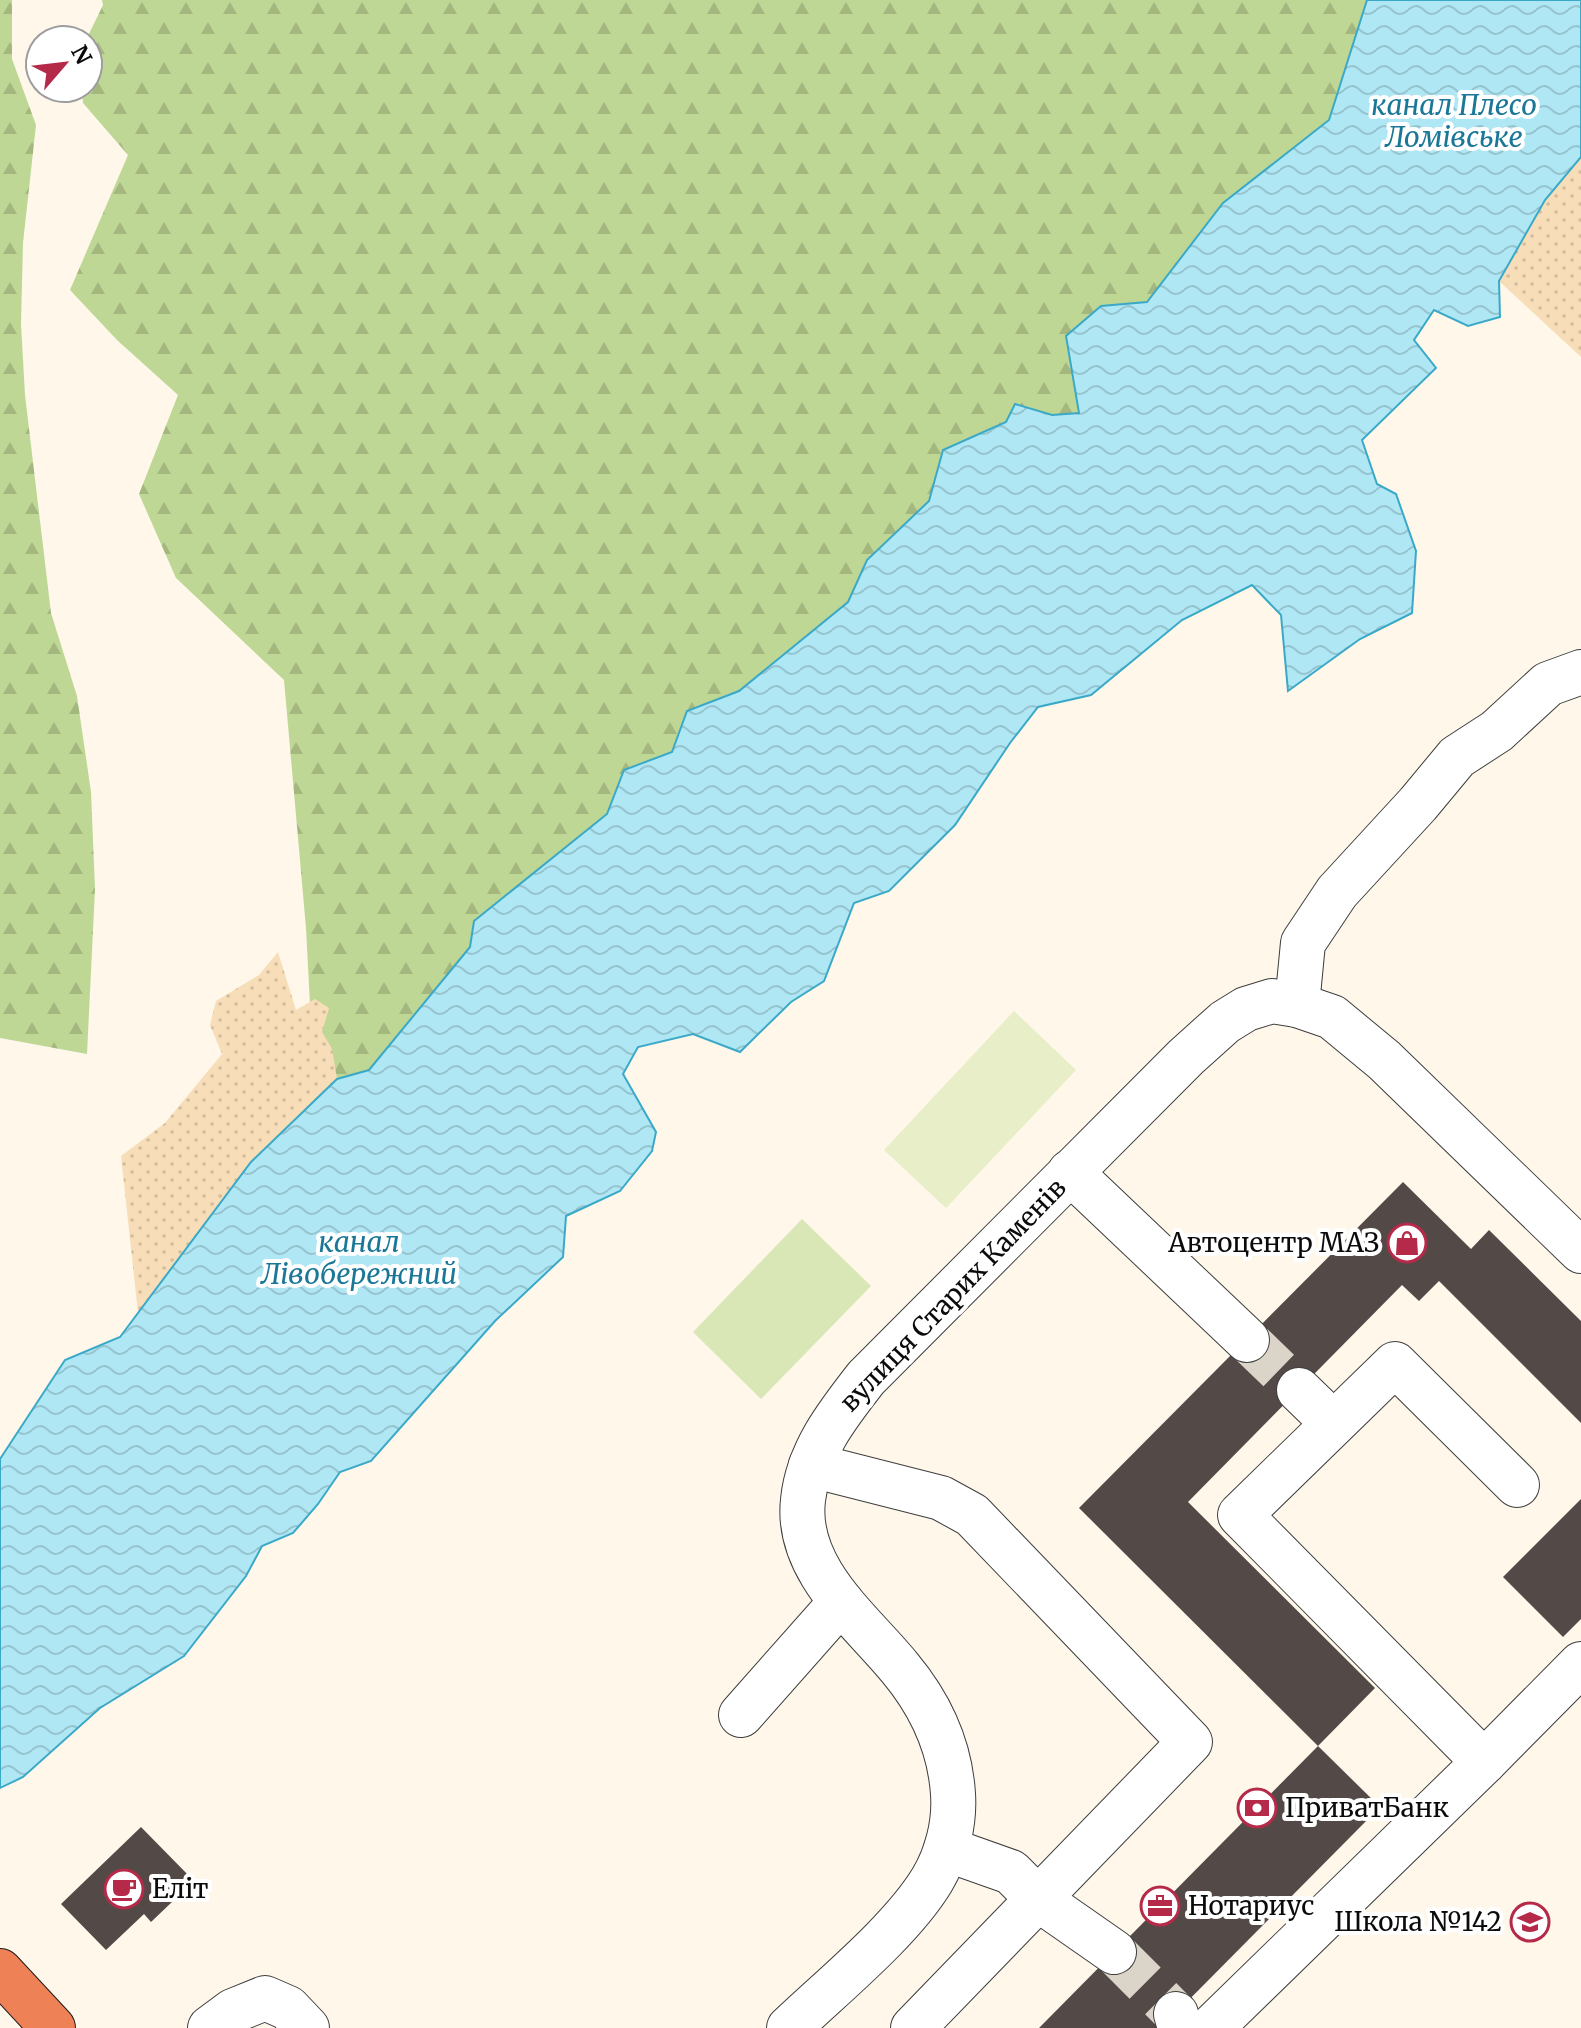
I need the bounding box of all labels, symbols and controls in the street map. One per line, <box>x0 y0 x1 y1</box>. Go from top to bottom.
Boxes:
north arrow <box>24 24 104 104</box>
text: N <box>65 40 98 69</box>
water label: канал Плесо Ломівське <box>1371 87 1537 155</box>
street label: вулиця Старих Каменів <box>833 1171 1073 1418</box>
shop icon: Автоцентр МАЗ <box>1386 1222 1428 1264</box>
water label: канал Лівобережний <box>260 1224 457 1292</box>
place label: Автоцентр МАЗ <box>1167 1226 1379 1259</box>
bank icon: ПриватБанк <box>1236 1787 1278 1829</box>
place label: ПриватБанк <box>1285 1791 1450 1824</box>
cafe icon: Еліт <box>103 1868 145 1910</box>
place label: Еліт <box>152 1872 209 1905</box>
office icon: Нотариус <box>1139 1885 1181 1927</box>
place label: Нотариус <box>1188 1889 1314 1922</box>
school or university icon: Школа №142 <box>1509 1901 1551 1943</box>
place label: Школа №142 <box>1334 1905 1502 1938</box>

